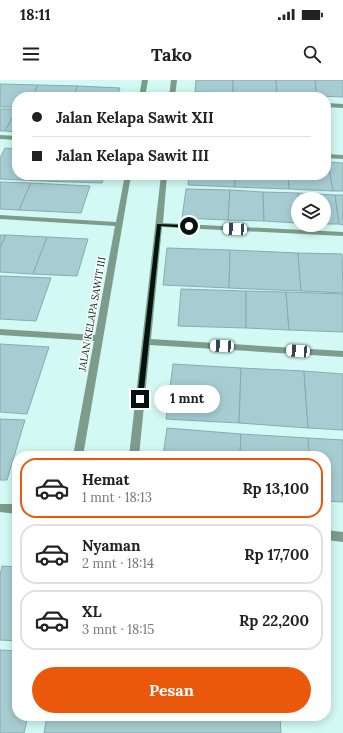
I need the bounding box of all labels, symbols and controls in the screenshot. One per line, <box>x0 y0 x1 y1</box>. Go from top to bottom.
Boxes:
text: 18:11 <box>20 5 51 24</box>
icon: menu <box>20 43 42 65</box>
text: Tako <box>151 43 192 66</box>
icon: search <box>301 43 323 65</box>
text: Jalan Kelapa Sawit XII <box>56 108 214 127</box>
text: Jalan Kelapa Sawit III <box>56 146 209 165</box>
map controls <box>291 192 331 232</box>
button: layers <box>291 192 331 232</box>
route start <box>180 217 198 235</box>
car <box>223 222 247 236</box>
street label: JALAN KELAPA SAWIT III <box>75 256 108 373</box>
car <box>210 339 234 353</box>
car <box>286 344 310 358</box>
callout: 1 mnt <box>154 385 220 413</box>
route end <box>131 390 149 408</box>
text: 1 mnt <box>170 390 204 407</box>
icon: car <box>34 470 70 506</box>
text: Hemat <box>82 470 130 489</box>
text: Rp 13,100 <box>242 479 309 498</box>
text: 1 mnt · 18:13 <box>82 489 152 506</box>
icon: car <box>34 536 70 572</box>
text: Nyaman <box>82 536 141 555</box>
text: Rp 17,700 <box>244 545 309 564</box>
text: 2 mnt · 18:14 <box>82 555 154 572</box>
icon: car <box>34 602 70 638</box>
text: XL <box>82 602 102 621</box>
text: Rp 22,200 <box>239 611 309 630</box>
text: 3 mnt · 18:15 <box>82 621 154 638</box>
button: Pesan <box>32 667 311 713</box>

